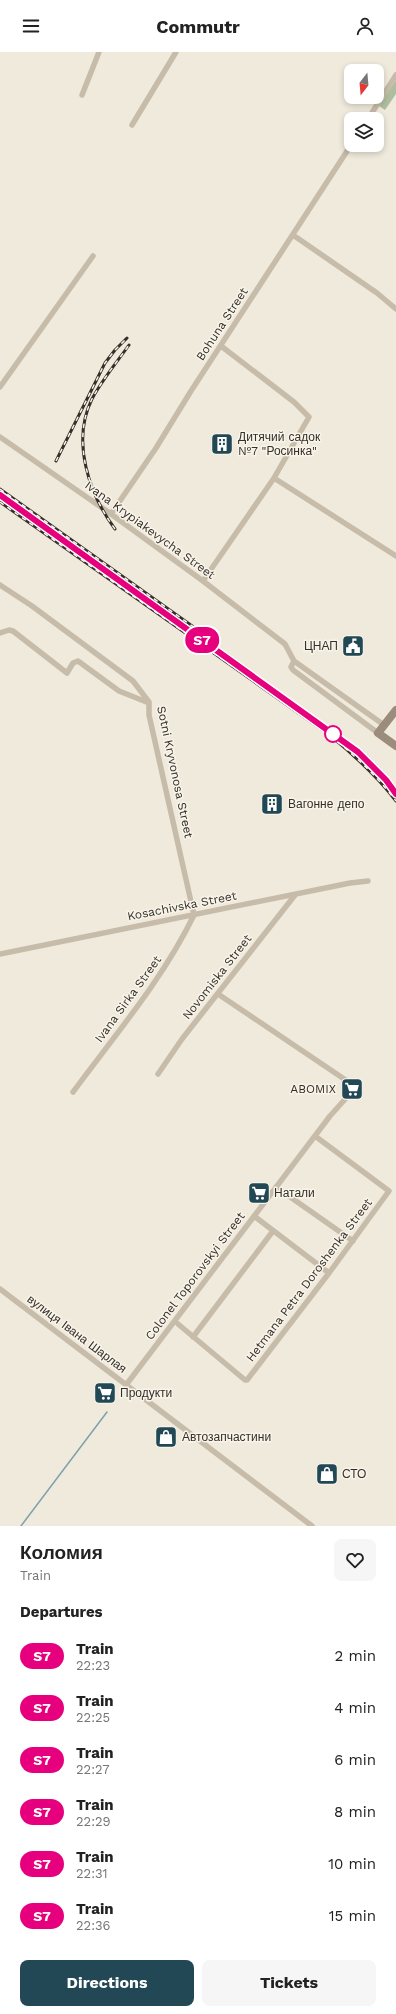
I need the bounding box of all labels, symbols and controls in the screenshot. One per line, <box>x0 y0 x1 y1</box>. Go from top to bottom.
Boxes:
icon: menu <box>20 15 42 37</box>
icon: person <box>354 15 376 37</box>
text: Commutr <box>156 16 240 37</box>
north arrow <box>344 64 384 104</box>
map controls <box>344 64 384 152</box>
button: layers <box>344 112 384 152</box>
street label: Bohuna Street <box>193 285 251 363</box>
place label: Дитячий садок №7 "Росинка" <box>238 430 321 458</box>
building icon: Дитячий садок №7 "Росинка" <box>209 431 235 457</box>
street label: Ivana Krypiakevycha Street <box>82 478 218 582</box>
line badge: S7 <box>184 627 220 653</box>
text: S7 <box>193 632 211 648</box>
public building icon: ЦНАП <box>340 633 366 659</box>
place label: ЦНАП <box>304 639 338 653</box>
street label: Sotni Kryvonosa Street <box>154 705 196 839</box>
unlabelled marker <box>324 725 342 743</box>
building icon: Вагонне депо <box>259 791 285 817</box>
place label: Вагонне депо <box>288 797 365 811</box>
street label: Kosachivska Street <box>126 889 238 923</box>
street label: Novomiska Street <box>180 932 254 1022</box>
street label: Ivana Sirka Street <box>92 953 164 1045</box>
supermarket icon: ABOMIX <box>339 1076 365 1102</box>
place label: ABOMIX <box>290 1082 336 1096</box>
supermarket icon: Натали <box>246 1180 272 1206</box>
place label: Натали <box>274 1186 315 1200</box>
street label: Hetmana Petra Doroshenka Street <box>243 1196 375 1364</box>
street label: Colonel Toporovskyi Street <box>142 1209 248 1343</box>
street label: вулиця Івана Шарлая <box>25 1292 129 1376</box>
supermarket icon: Продукти <box>92 1380 118 1406</box>
place label: Продукти <box>120 1386 172 1400</box>
shop icon: Автозапчастини <box>153 1424 179 1450</box>
place label: Автозапчастини <box>182 1430 271 1444</box>
shop icon: СТО <box>314 1461 340 1487</box>
place label: СТО <box>342 1467 366 1481</box>
button: heart <box>334 1539 376 1581</box>
text: Коломия <box>20 1541 103 1564</box>
text: Train <box>20 1568 51 1583</box>
text: Departures <box>20 1603 103 1621</box>
text: Train <box>76 1640 114 1658</box>
text: 2 min <box>335 1647 376 1665</box>
text: S7 <box>33 1648 51 1664</box>
text: 22:23 <box>76 1658 110 1673</box>
text: Train <box>76 1692 114 1710</box>
text: 4 min <box>334 1699 376 1717</box>
text: S7 <box>33 1700 51 1716</box>
text: 22:25 <box>76 1710 110 1725</box>
text: Train <box>76 1744 114 1762</box>
text: 6 min <box>334 1751 376 1769</box>
text: S7 <box>33 1752 51 1768</box>
text: 22:27 <box>76 1762 110 1777</box>
text: Train <box>76 1796 114 1814</box>
text: 8 min <box>334 1803 376 1821</box>
text: S7 <box>33 1804 51 1820</box>
text: 22:29 <box>76 1814 111 1829</box>
text: Train <box>76 1848 114 1866</box>
text: 10 min <box>328 1855 376 1873</box>
text: S7 <box>33 1856 51 1872</box>
text: 22:31 <box>76 1866 108 1881</box>
text: Train <box>76 1900 114 1918</box>
text: 15 min <box>329 1907 376 1925</box>
text: S7 <box>33 1908 51 1924</box>
text: 22:36 <box>76 1918 111 1933</box>
button: Directions <box>20 1960 194 2006</box>
button: Tickets <box>202 1960 376 2006</box>

